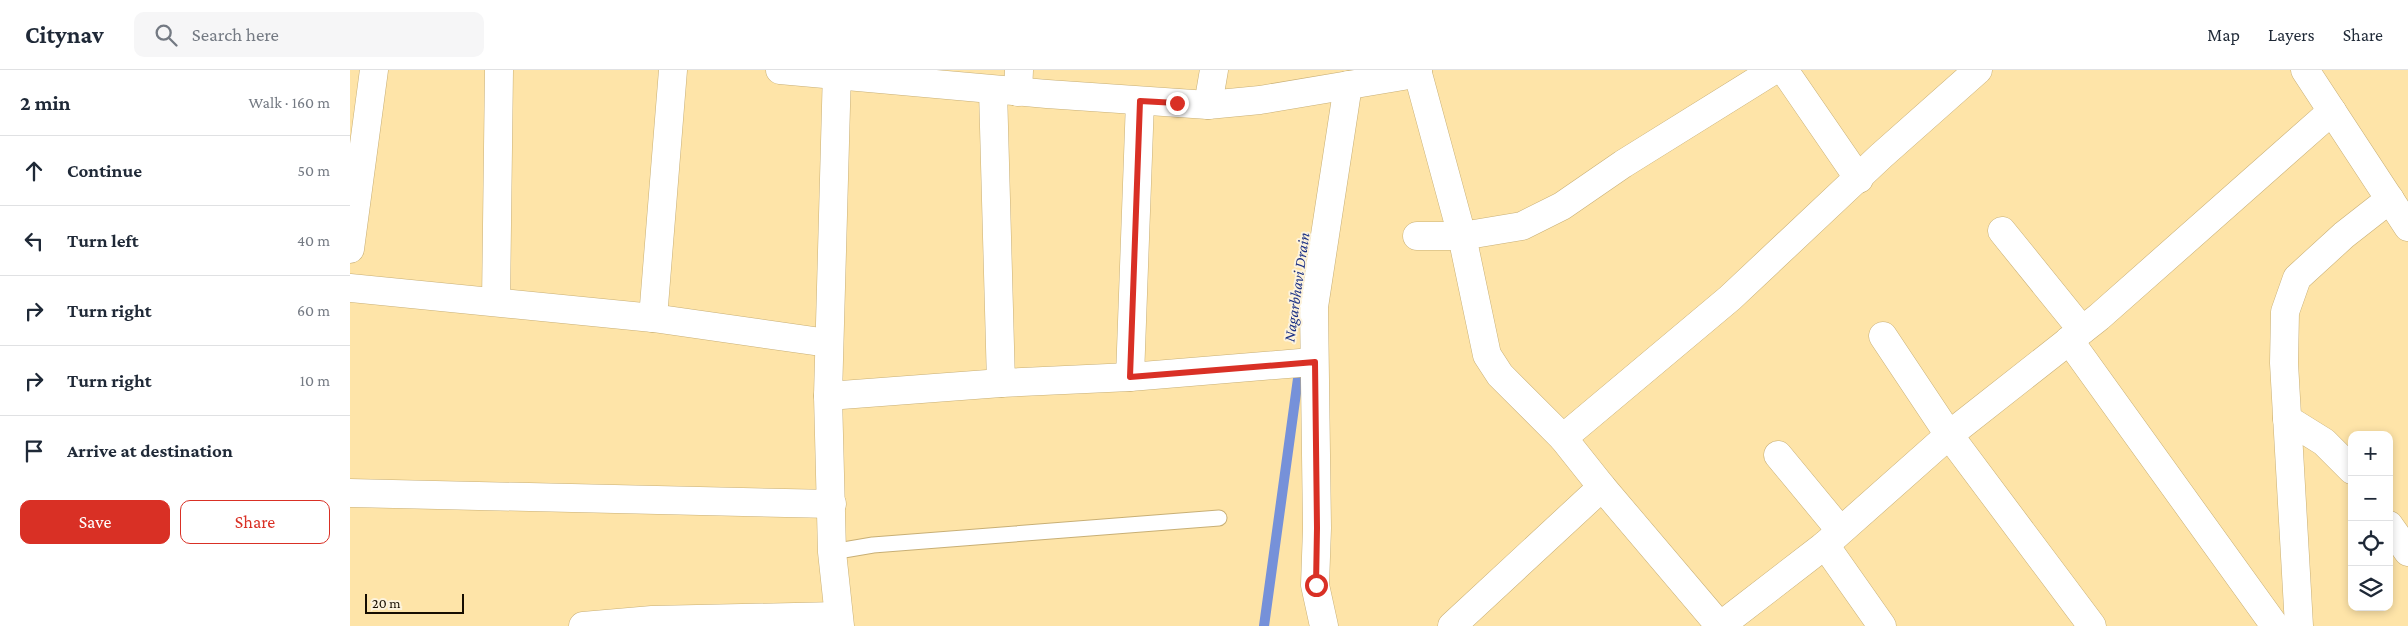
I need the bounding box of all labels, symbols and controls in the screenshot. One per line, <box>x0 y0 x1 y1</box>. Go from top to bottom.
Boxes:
search box <box>134 12 484 57</box>
text: Citynav <box>25 21 104 48</box>
icon: search <box>152 21 180 49</box>
text: Search here <box>192 24 279 45</box>
text: Map <box>2207 25 2240 45</box>
text: Layers <box>2268 25 2315 45</box>
text: Share <box>2343 25 2383 45</box>
text: 2 min <box>20 91 71 115</box>
route end <box>1166 92 1189 115</box>
text: Walk · 160 m <box>249 94 330 111</box>
icon: ahead <box>20 157 48 185</box>
text: Continue <box>67 160 142 181</box>
text: 50 m <box>298 162 330 179</box>
icon: left <box>20 227 48 255</box>
text: Turn left <box>67 230 139 251</box>
water label: Nagarbhavi Drain <box>1280 231 1314 343</box>
text: 40 m <box>297 232 330 249</box>
icon: right <box>20 297 48 325</box>
text: Turn right <box>67 300 152 321</box>
text: 60 m <box>297 302 330 319</box>
icon: right <box>20 367 48 395</box>
text: Turn right <box>67 370 152 391</box>
text: 10 m <box>300 372 330 389</box>
map controls <box>2348 431 2393 611</box>
button: + <box>2348 431 2393 476</box>
icon: arrive <box>20 437 48 465</box>
text: Arrive at destination <box>67 440 233 461</box>
button: − <box>2348 476 2393 521</box>
button: Save <box>20 500 170 544</box>
button: Share <box>180 500 330 544</box>
button: locate <box>2348 521 2393 566</box>
button: layers <box>2348 566 2393 611</box>
route start <box>1305 574 1328 597</box>
scale bar <box>365 591 464 614</box>
text: 20 m <box>372 595 400 611</box>

